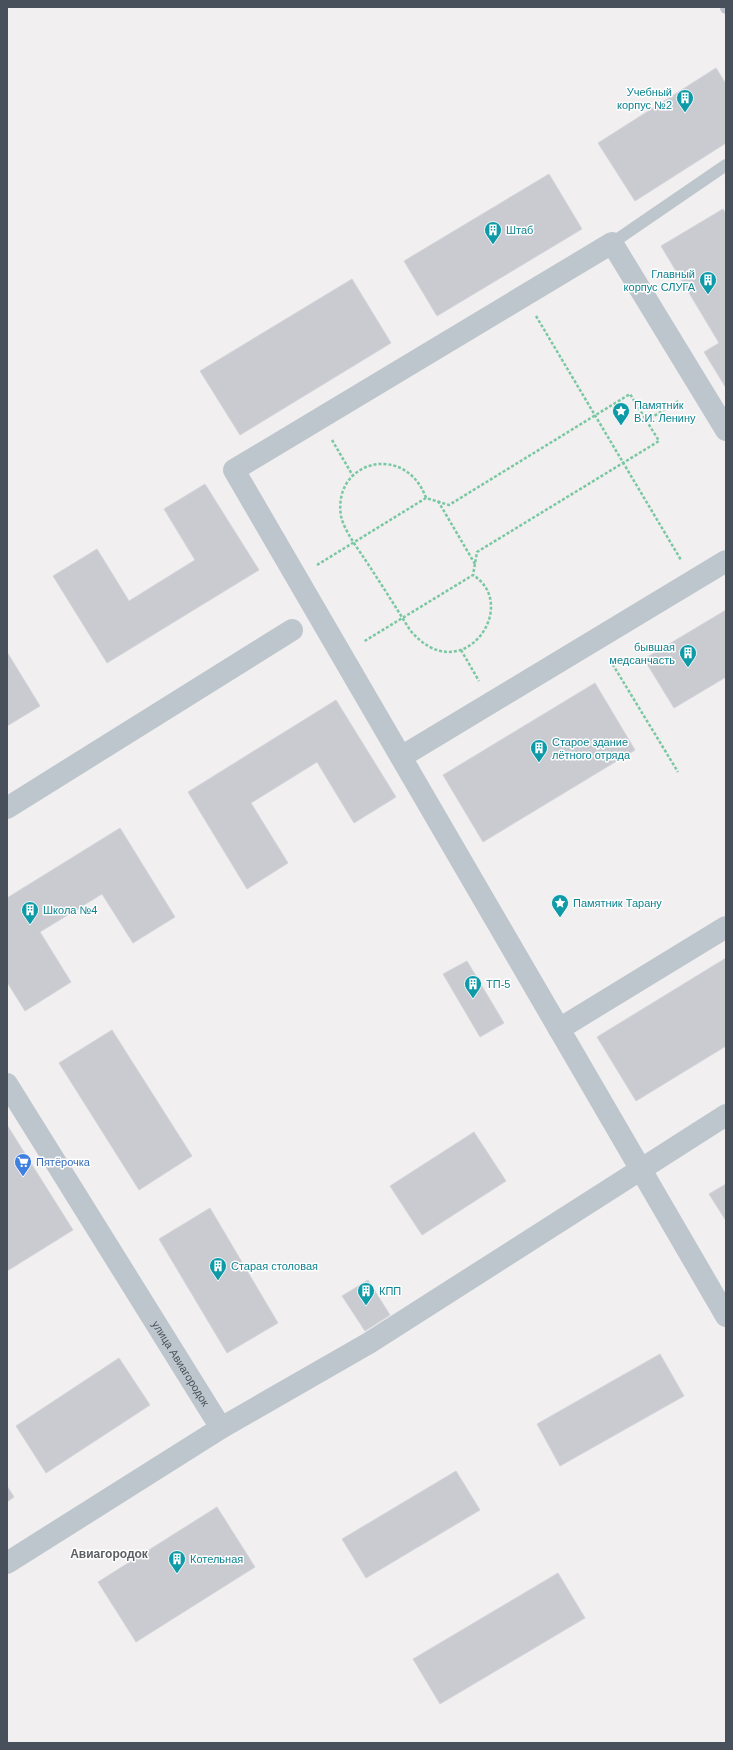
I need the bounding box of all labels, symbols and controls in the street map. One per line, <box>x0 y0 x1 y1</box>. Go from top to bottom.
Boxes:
place label: Учебный корпус №2 <box>617 86 672 111</box>
building icon: Учебный корпус №2 <box>675 88 695 113</box>
building icon: Штаб <box>483 220 503 245</box>
place label: Штаб <box>506 224 533 236</box>
place label: Главный корпус СЛУГА <box>624 268 696 293</box>
building icon: Главный корпус СЛУГА <box>698 270 718 295</box>
place label: Памятник В.И. Ленину <box>634 399 696 424</box>
place icon: Памятник В.И. Ленину <box>611 401 631 426</box>
place label: бывшая медсанчасть <box>609 641 675 666</box>
building icon: бывшая медсанчасть <box>678 643 698 668</box>
place label: Старое здание лётного отряда <box>552 736 631 761</box>
building icon: Старое здание лётного отряда <box>529 738 549 763</box>
place icon: Памятник Тарану <box>550 893 570 918</box>
place label: Памятник Тарану <box>573 897 662 909</box>
building icon: Школа №4 <box>20 900 40 925</box>
place label: Школа №4 <box>43 904 97 916</box>
building icon: ТП-5 <box>463 974 483 999</box>
place label: ТП-5 <box>486 978 510 990</box>
supermarket icon: Пятёрочка <box>13 1152 33 1177</box>
place label: Пятёрочка <box>36 1156 91 1168</box>
building icon: Старая столовая <box>208 1256 228 1281</box>
place label: Старая столовая <box>231 1260 318 1272</box>
building icon: КПП <box>356 1281 376 1306</box>
place label: КПП <box>379 1285 401 1297</box>
street label: улица Авиагородок <box>150 1319 212 1408</box>
district label: Авиагородок <box>70 1547 149 1561</box>
building icon: Котельная <box>167 1549 187 1574</box>
place label: Котельная <box>190 1553 243 1565</box>

